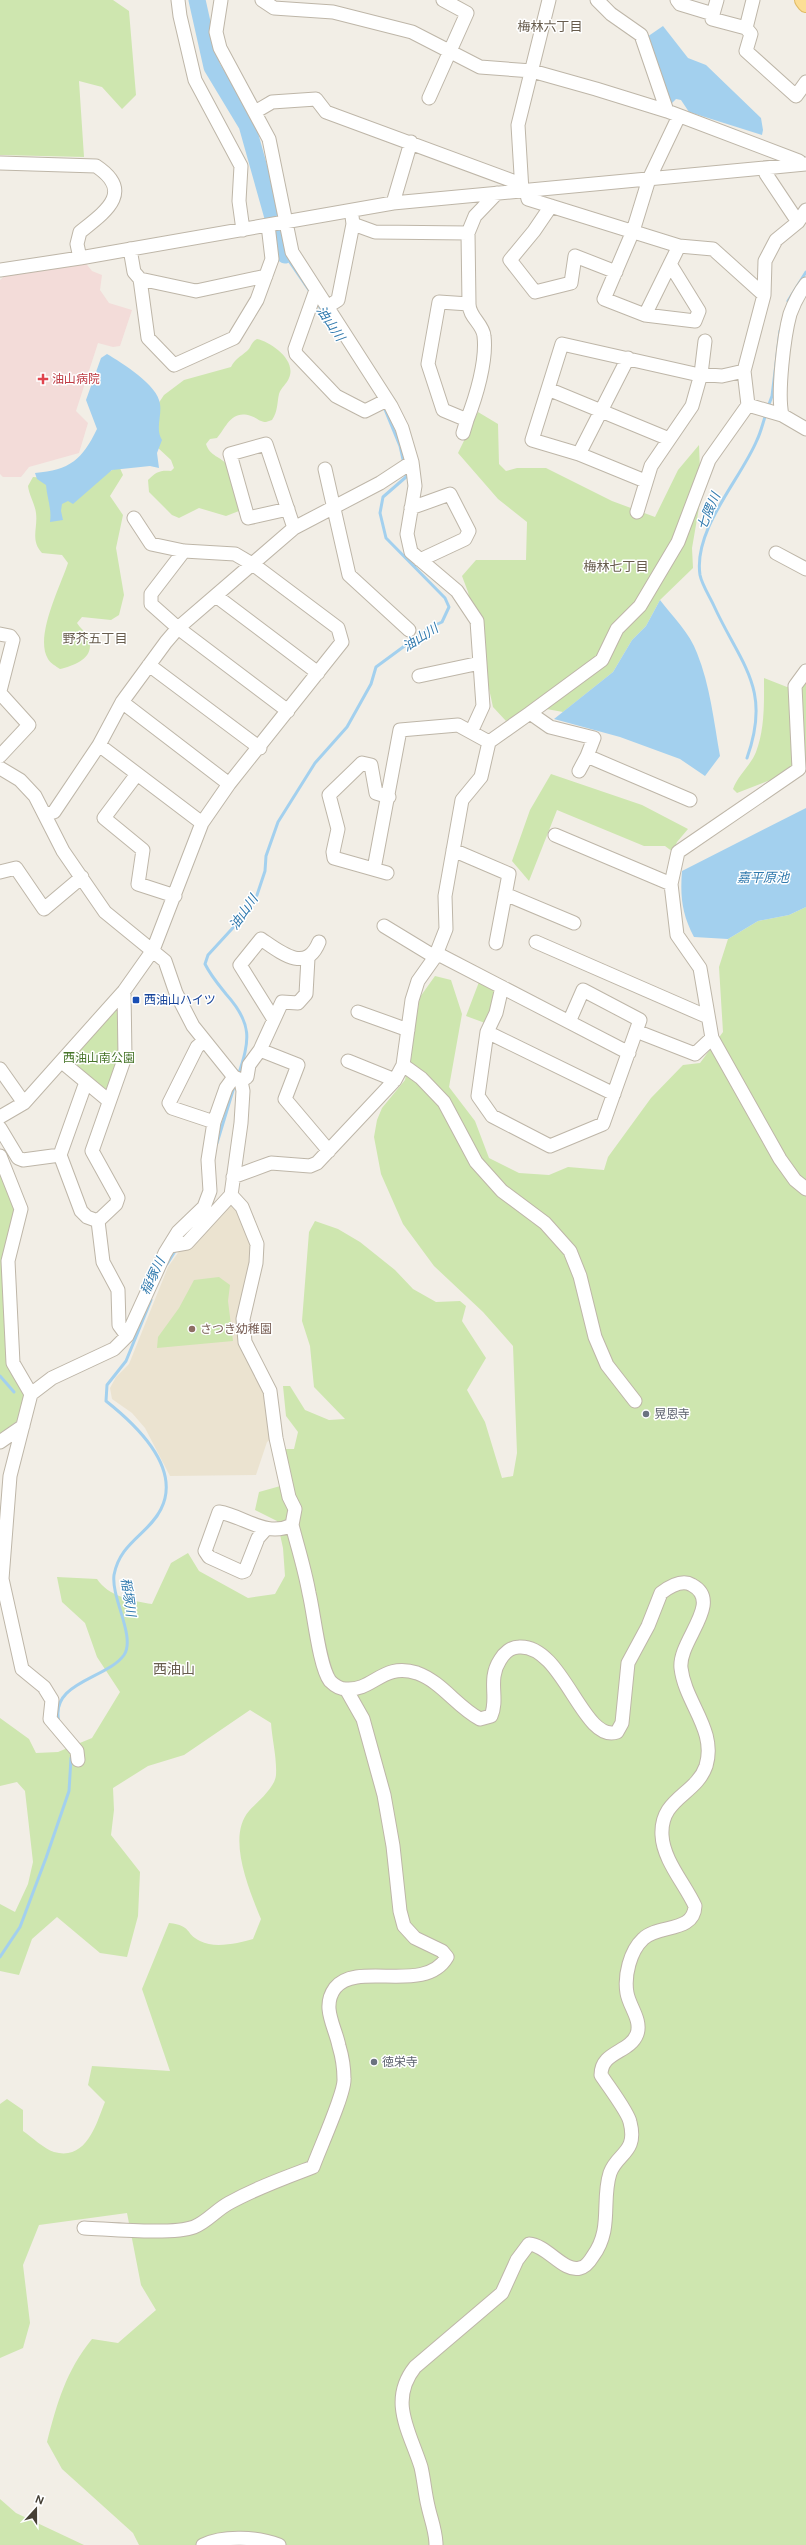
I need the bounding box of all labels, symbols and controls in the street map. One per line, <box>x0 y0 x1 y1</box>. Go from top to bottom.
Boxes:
district label: 梅林六丁目 <box>517 18 583 35</box>
water label: 油山川 <box>313 302 350 346</box>
place label: 油山病院 <box>52 371 100 387</box>
marker: 油山病院 <box>37 373 49 385</box>
water label: 七隈川 <box>693 488 725 532</box>
district label: 梅林七丁目 <box>583 558 649 575</box>
water label: 油山川 <box>399 619 443 655</box>
district label: 野芥五丁目 <box>62 630 128 647</box>
water label: 嘉平原池 <box>737 869 791 886</box>
water label: 油山川 <box>225 890 263 933</box>
place label: 西油山ハイツ <box>144 992 216 1008</box>
marker: 西油山ハイツ <box>131 995 141 1005</box>
park label: 西油山南公園 <box>63 1050 135 1066</box>
water label: 稲塚川 <box>136 1253 170 1297</box>
place label: さつき幼稚園 <box>200 1321 272 1337</box>
marker: さつき幼稚園 <box>187 1324 197 1334</box>
place label: 晃恩寺 <box>654 1406 690 1422</box>
marker: 晃恩寺 <box>641 1409 651 1419</box>
water label: 稲塚川 <box>117 1577 140 1620</box>
district label: 西油山 <box>153 1660 195 1678</box>
place label: 徳栄寺 <box>382 2054 418 2070</box>
marker: 徳栄寺 <box>369 2057 379 2067</box>
north arrow <box>16 2489 56 2529</box>
text: N <box>33 2492 46 2508</box>

